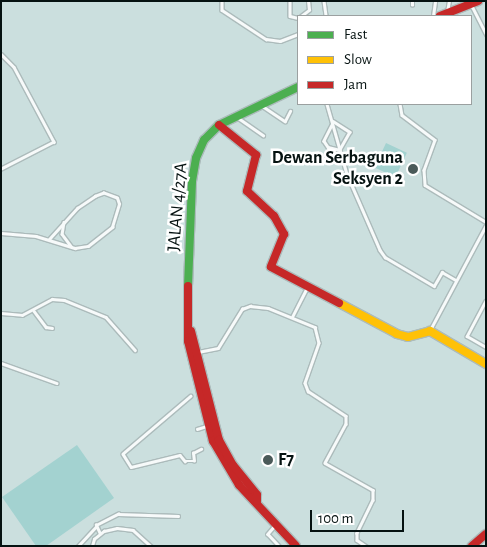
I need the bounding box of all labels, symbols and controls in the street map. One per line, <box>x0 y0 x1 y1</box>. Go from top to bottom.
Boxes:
legend <box>297 15 472 105</box>
text: Fast <box>344 27 367 42</box>
text: Slow <box>344 52 372 67</box>
text: Jam <box>344 77 367 92</box>
place label: Dewan Serbaguna Seksyen 2 <box>272 148 403 190</box>
street label: JALAN 4/27A <box>163 162 193 252</box>
marker: Dewan Serbaguna Seksyen 2 <box>407 163 419 175</box>
place label: F7 <box>278 449 294 471</box>
marker: F7 <box>262 454 274 466</box>
scale bar <box>312 500 406 532</box>
text: 100 m <box>318 511 353 526</box>

